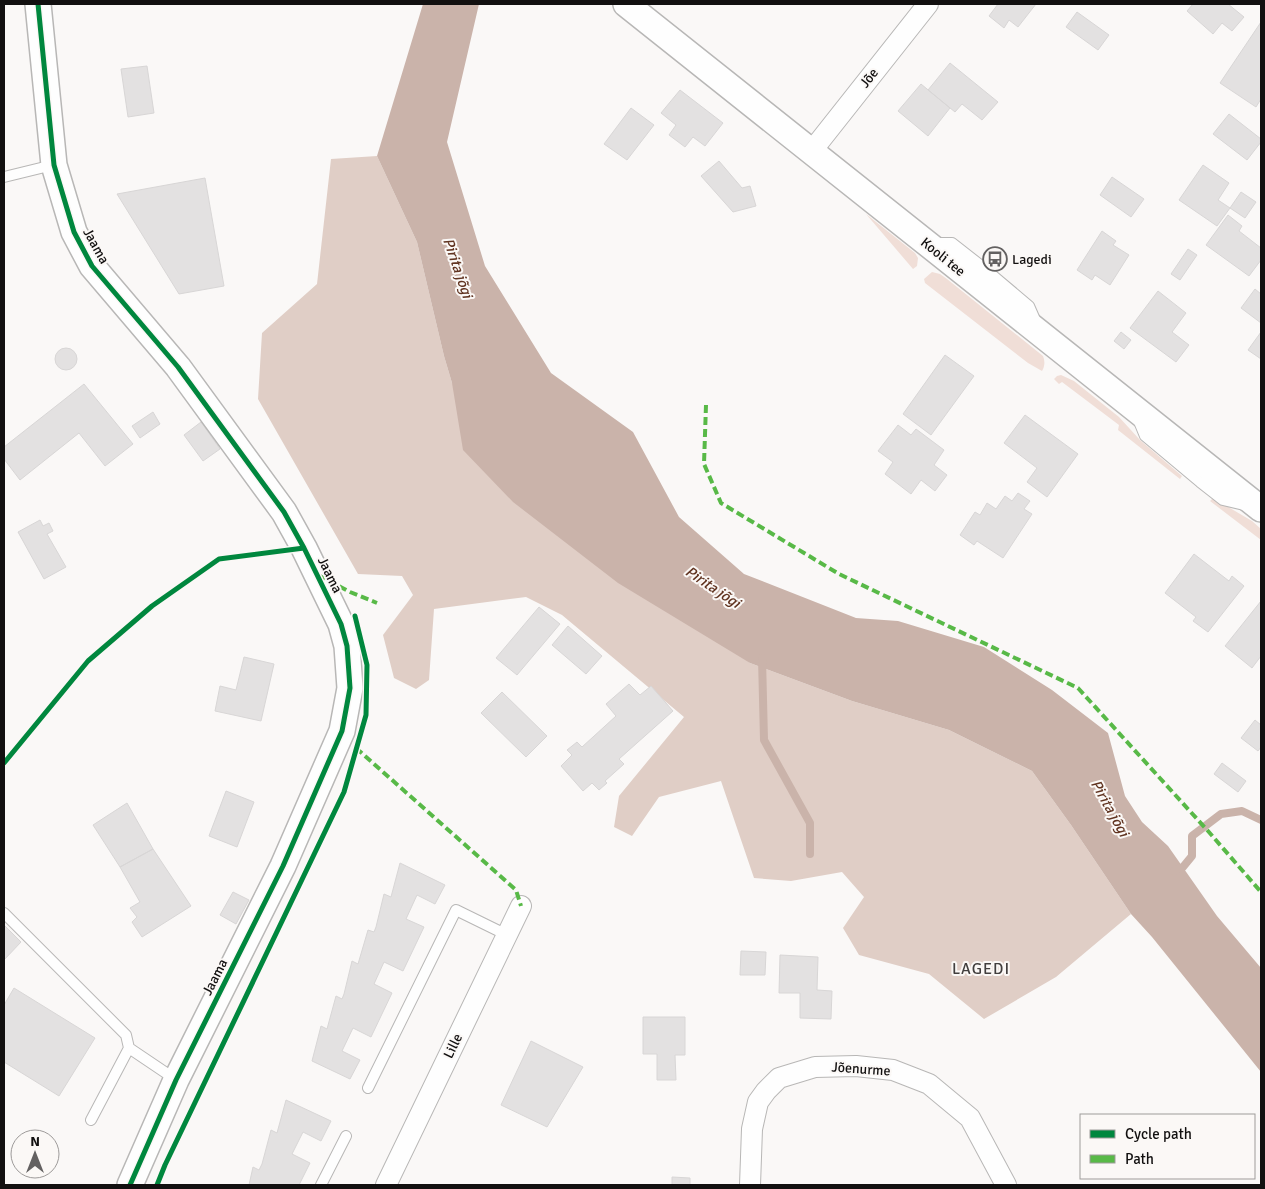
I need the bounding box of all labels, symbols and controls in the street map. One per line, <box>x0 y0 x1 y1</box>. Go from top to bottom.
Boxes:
street label: Jõe <box>856 65 882 91</box>
street label: Jaama <box>79 225 113 267</box>
street label: Kooli tee <box>917 234 969 280</box>
water label: Pirita jõgi <box>439 236 477 302</box>
bus stop icon: Lagedi <box>982 246 1008 272</box>
place label: Lagedi <box>1012 251 1052 268</box>
street label: Jaama <box>314 554 346 596</box>
water label: Pirita jõgi <box>682 562 746 613</box>
water label: Pirita jõgi <box>1087 776 1134 841</box>
street label: Jaama <box>199 956 231 998</box>
district label: LAGEDI <box>952 959 1010 979</box>
street label: Lille <box>440 1031 466 1061</box>
street label: Jõenurme <box>831 1058 891 1080</box>
legend <box>1080 1114 1255 1179</box>
text: Cycle path <box>1125 1125 1192 1143</box>
north arrow <box>10 1129 60 1179</box>
text: N <box>30 1133 40 1150</box>
text: Path <box>1125 1150 1154 1168</box>

